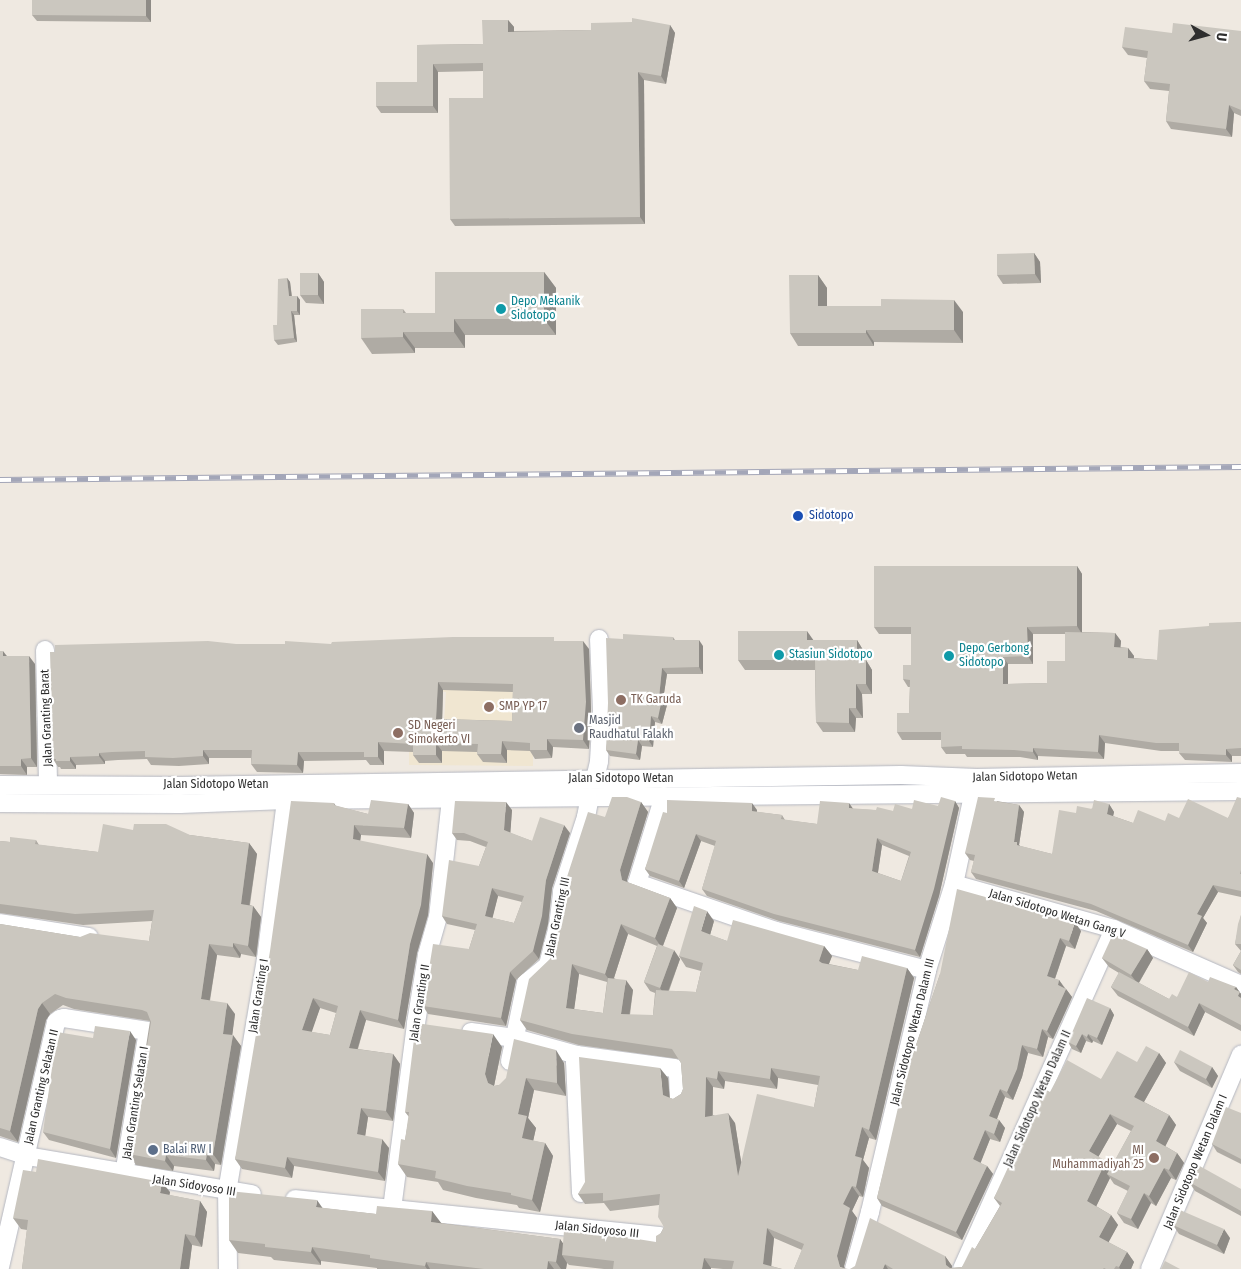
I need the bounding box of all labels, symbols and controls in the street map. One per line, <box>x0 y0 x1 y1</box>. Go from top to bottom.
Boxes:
north arrow <box>1181 10 1231 60</box>
text: U <box>1212 32 1230 42</box>
place label: Depo Mekanik Sidotopo <box>511 295 580 323</box>
marker: Depo Mekanik Sidotopo <box>495 303 507 315</box>
marker: Sidotopo <box>791 509 805 523</box>
place label: Sidotopo <box>809 509 853 523</box>
place label: Depo Gerbong Sidotopo <box>959 642 1029 670</box>
place label: Stasiun Sidotopo <box>789 648 873 662</box>
marker: Stasiun Sidotopo <box>773 649 785 661</box>
marker: Depo Gerbong Sidotopo <box>943 650 955 662</box>
street label: Jalan Granting Barat <box>38 669 56 767</box>
place label: TK Garuda <box>631 693 681 707</box>
marker: TK Garuda <box>615 694 627 706</box>
place label: SMP YP 17 <box>499 700 547 714</box>
marker: SMP YP 17 <box>483 701 495 713</box>
place label: Masjid Raudhatul Falakh <box>589 714 674 742</box>
place label: SD Negeri Simokerto VI <box>408 719 470 747</box>
marker: Masjid Raudhatul Falakh <box>573 722 585 734</box>
marker: SD Negeri Simokerto VI <box>392 727 404 739</box>
street label: Jalan Sidotopo Wetan <box>972 769 1078 785</box>
street label: Jalan Sidotopo Wetan <box>568 772 674 786</box>
street label: Jalan Sidotopo Wetan <box>163 778 269 792</box>
street label: Jalan Granting III <box>543 876 573 958</box>
street label: Jalan Sidotopo Wetan Gang V <box>987 886 1127 942</box>
street label: Jalan Sidotopo Wetan Dalam III <box>888 957 938 1107</box>
street label: Jalan Granting I <box>246 958 272 1034</box>
street label: Jalan Granting II <box>407 963 433 1043</box>
street label: Jalan Granting Selatan II <box>22 1028 62 1146</box>
street label: Jalan Sidotopo Wetan Dalam II <box>1001 1028 1075 1170</box>
street label: Jalan Granting Selatan I <box>120 1045 152 1161</box>
street label: Jalan Sidotopo Wetan Dalam I <box>1161 1092 1231 1232</box>
place label: Balai RW I <box>163 1143 212 1157</box>
marker: Balai RW I <box>147 1144 159 1156</box>
place label: MI Muhammadiyah 25 <box>1052 1144 1144 1172</box>
marker: MI Muhammadiyah 25 <box>1148 1152 1160 1164</box>
street label: Jalan Sidoyoso III <box>151 1172 237 1200</box>
street label: Jalan Sidoyoso III <box>554 1218 640 1242</box>

